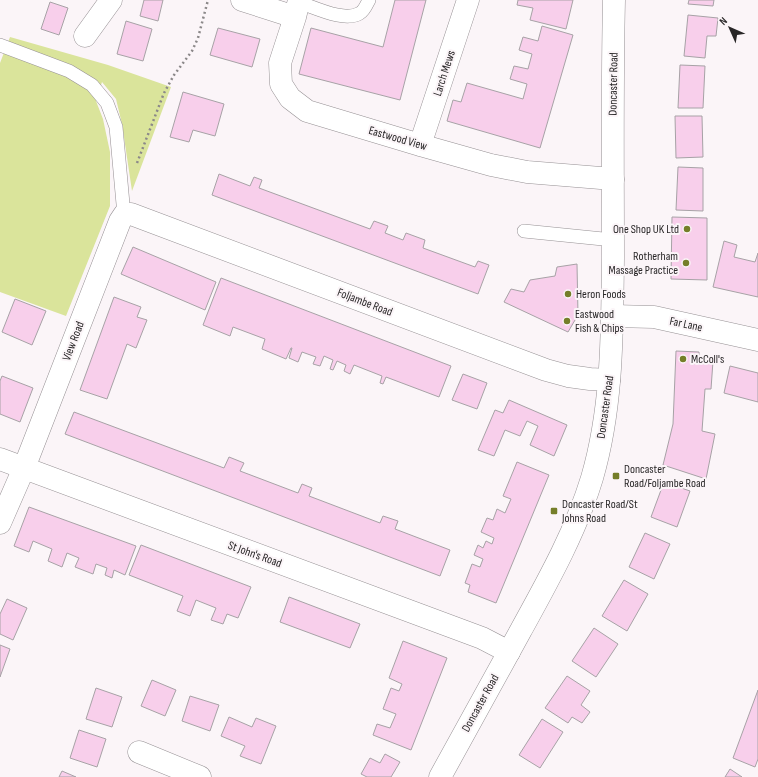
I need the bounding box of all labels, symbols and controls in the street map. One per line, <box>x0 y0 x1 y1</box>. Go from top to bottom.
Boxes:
north arrow <box>710 8 750 48</box>
text: N <box>717 15 730 28</box>
street label: Larch Mews <box>430 48 459 98</box>
street label: Doncaster Road <box>605 52 622 116</box>
street label: Eastwood View <box>367 123 429 154</box>
place label: One Shop UK Ltd <box>613 222 679 237</box>
marker: One Shop UK Ltd <box>682 224 692 234</box>
place label: Rotherham Massage Practice <box>609 249 678 278</box>
marker: Rotherham Massage Practice <box>681 258 691 268</box>
street label: Foljambe Road <box>335 285 395 320</box>
place label: Heron Foods <box>576 287 626 302</box>
marker: Heron Foods <box>563 289 573 299</box>
place label: Eastwood Fish & Chips <box>575 307 624 336</box>
street label: Far Lane <box>668 314 704 335</box>
marker: Eastwood Fish & Chips <box>562 316 572 326</box>
street label: View Road <box>59 319 88 363</box>
place label: McColl's <box>691 352 724 367</box>
marker: McColl's <box>678 354 688 364</box>
street label: Doncaster Road <box>594 375 617 439</box>
place label: Doncaster Road/Foljambe Road <box>624 462 706 491</box>
marker: Doncaster Road/Foljambe Road <box>611 471 621 481</box>
place label: Doncaster Road/St Johns Road <box>561 497 638 526</box>
marker: Doncaster Road/St Johns Road <box>549 506 559 516</box>
street label: St John's Road <box>226 538 284 571</box>
street label: Doncaster Road <box>459 672 502 735</box>

